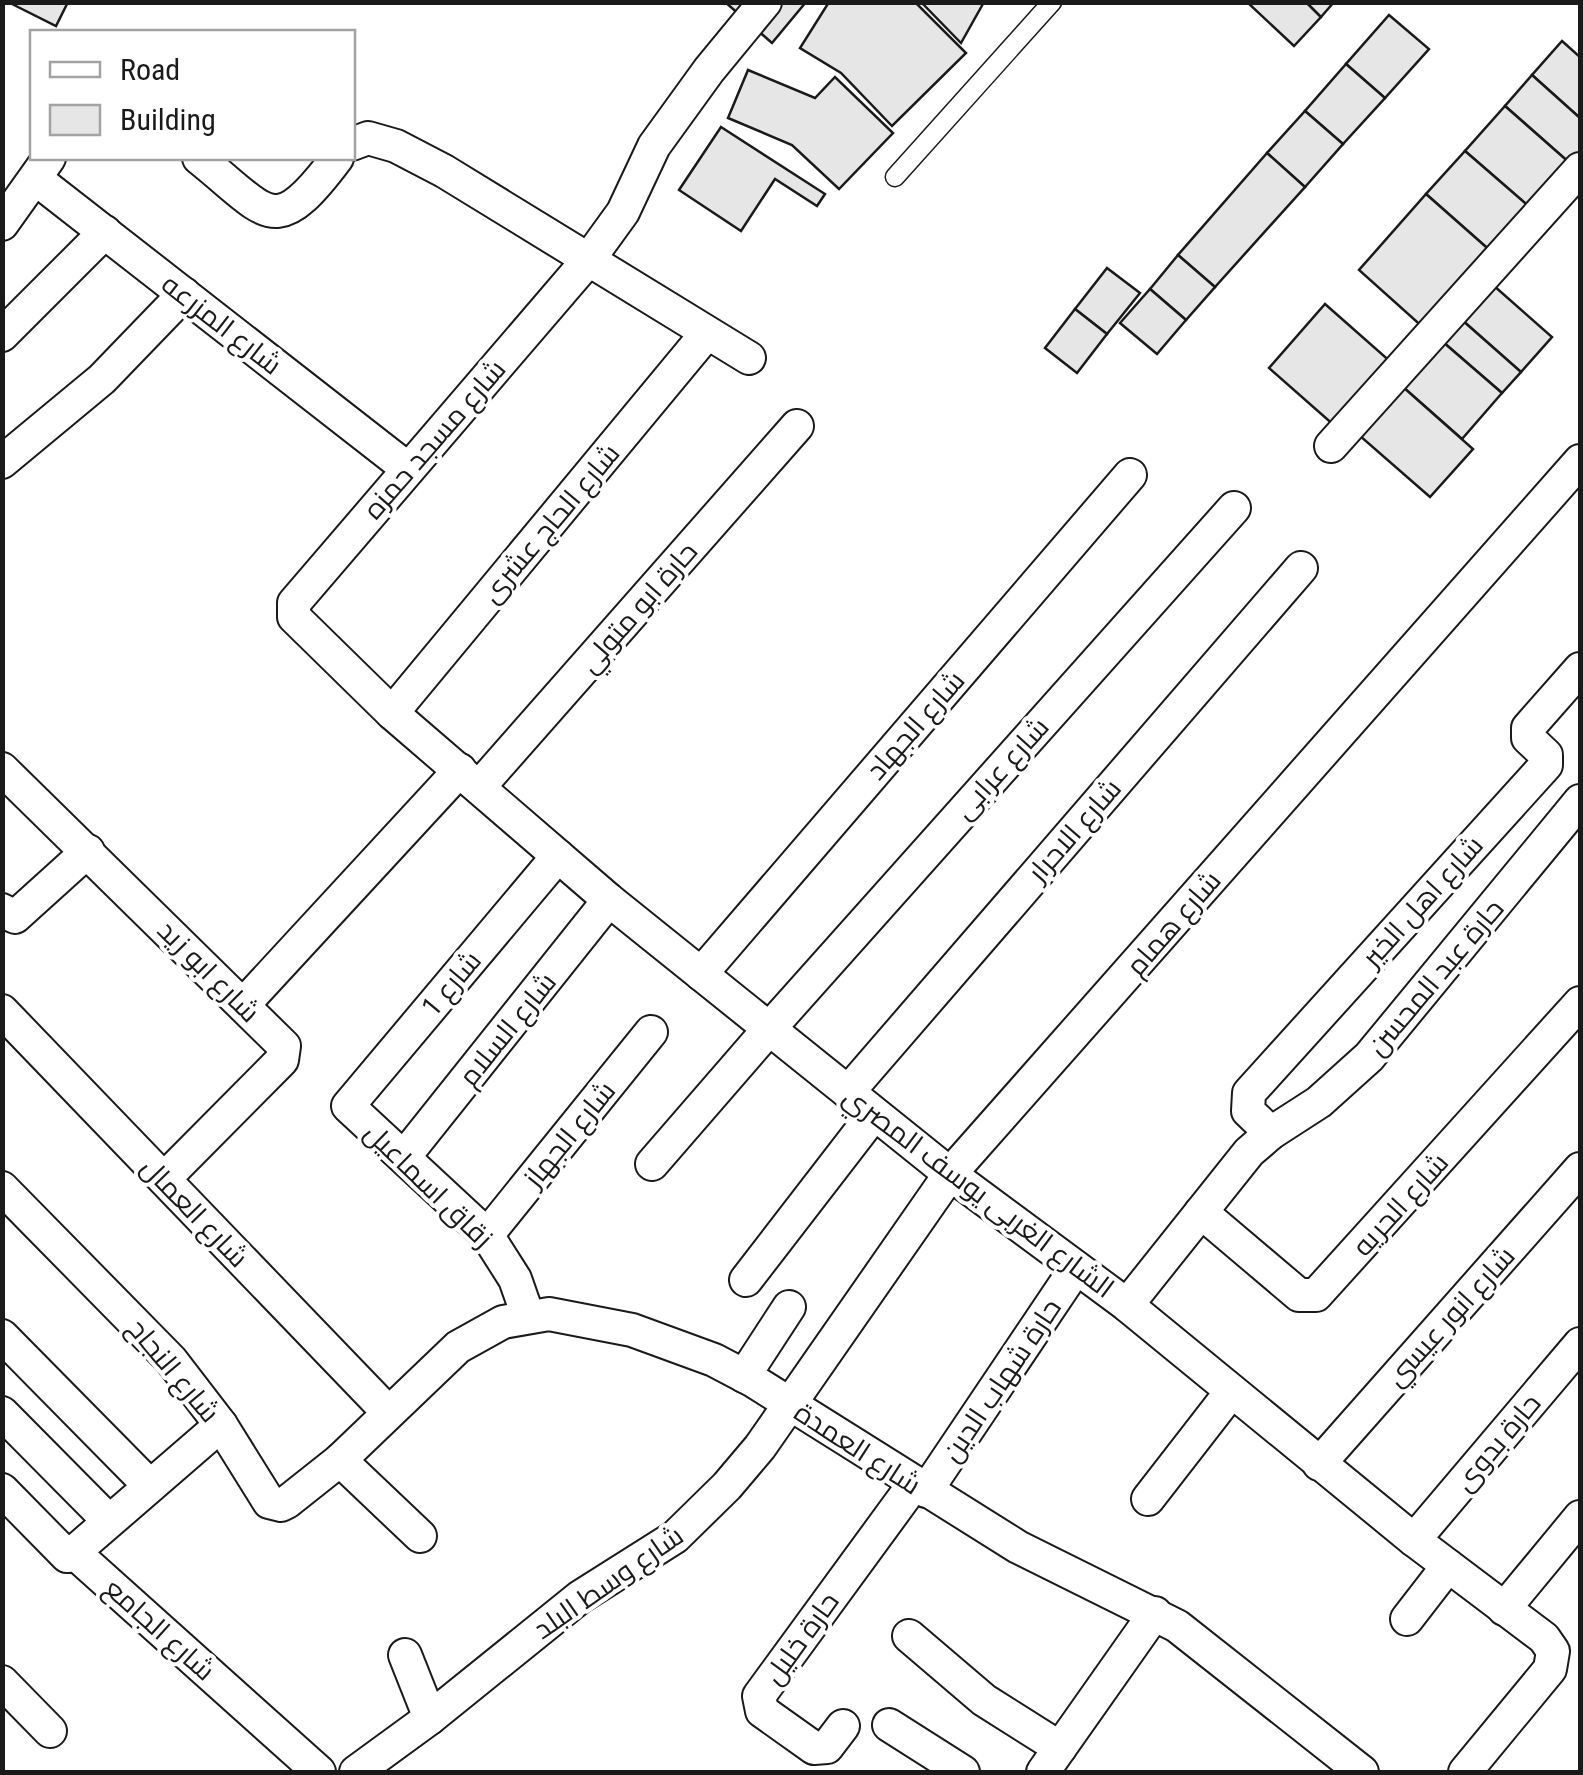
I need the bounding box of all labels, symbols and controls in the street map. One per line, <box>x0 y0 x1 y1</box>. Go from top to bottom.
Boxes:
legend <box>30 30 355 160</box>
text: Road <box>120 52 180 87</box>
text: Building <box>120 102 216 137</box>
street label: شارع المزرعه <box>154 267 288 383</box>
street label: شارع مسجد حمزه <box>356 353 514 527</box>
street label: شارع الحاج عشرى <box>474 437 628 611</box>
street label: حارة ابو متولي <box>573 535 708 683</box>
street label: شارع الجهاد <box>859 664 973 788</box>
street label: شارع عرابى <box>947 711 1057 827</box>
street label: شارع الاحرار <box>1020 772 1129 891</box>
street label: شارع اهل الخير <box>1353 829 1491 977</box>
street label: شارع همام <box>1119 864 1230 984</box>
street label: حارة عبد المحسن <box>1360 892 1510 1062</box>
street label: شارع ابو زيد <box>149 914 266 1031</box>
street label: شارع 1 <box>415 944 489 1024</box>
street label: شارع السلام <box>452 966 565 1095</box>
street label: شارع الجهاز <box>515 1075 624 1197</box>
street label: الشارع الغربى يوسف المصري <box>834 1080 1121 1309</box>
street label: زقاق اسماعيل <box>358 1116 500 1255</box>
street label: شارع الحريه <box>1346 1146 1457 1264</box>
street label: شارع العمال <box>133 1151 255 1275</box>
street label: شارع انور عيسي <box>1379 1240 1525 1396</box>
street label: حارة شهاب الدين <box>935 1292 1068 1468</box>
street label: شارع النجاح <box>119 1312 227 1430</box>
street label: حارة بدوى <box>1447 1387 1548 1498</box>
street label: شارع العمدة <box>787 1395 927 1503</box>
street label: شارع وسط البلد <box>527 1519 691 1648</box>
street label: شارع الجامع <box>96 1571 221 1689</box>
street label: حارة خليل <box>757 1586 846 1691</box>

